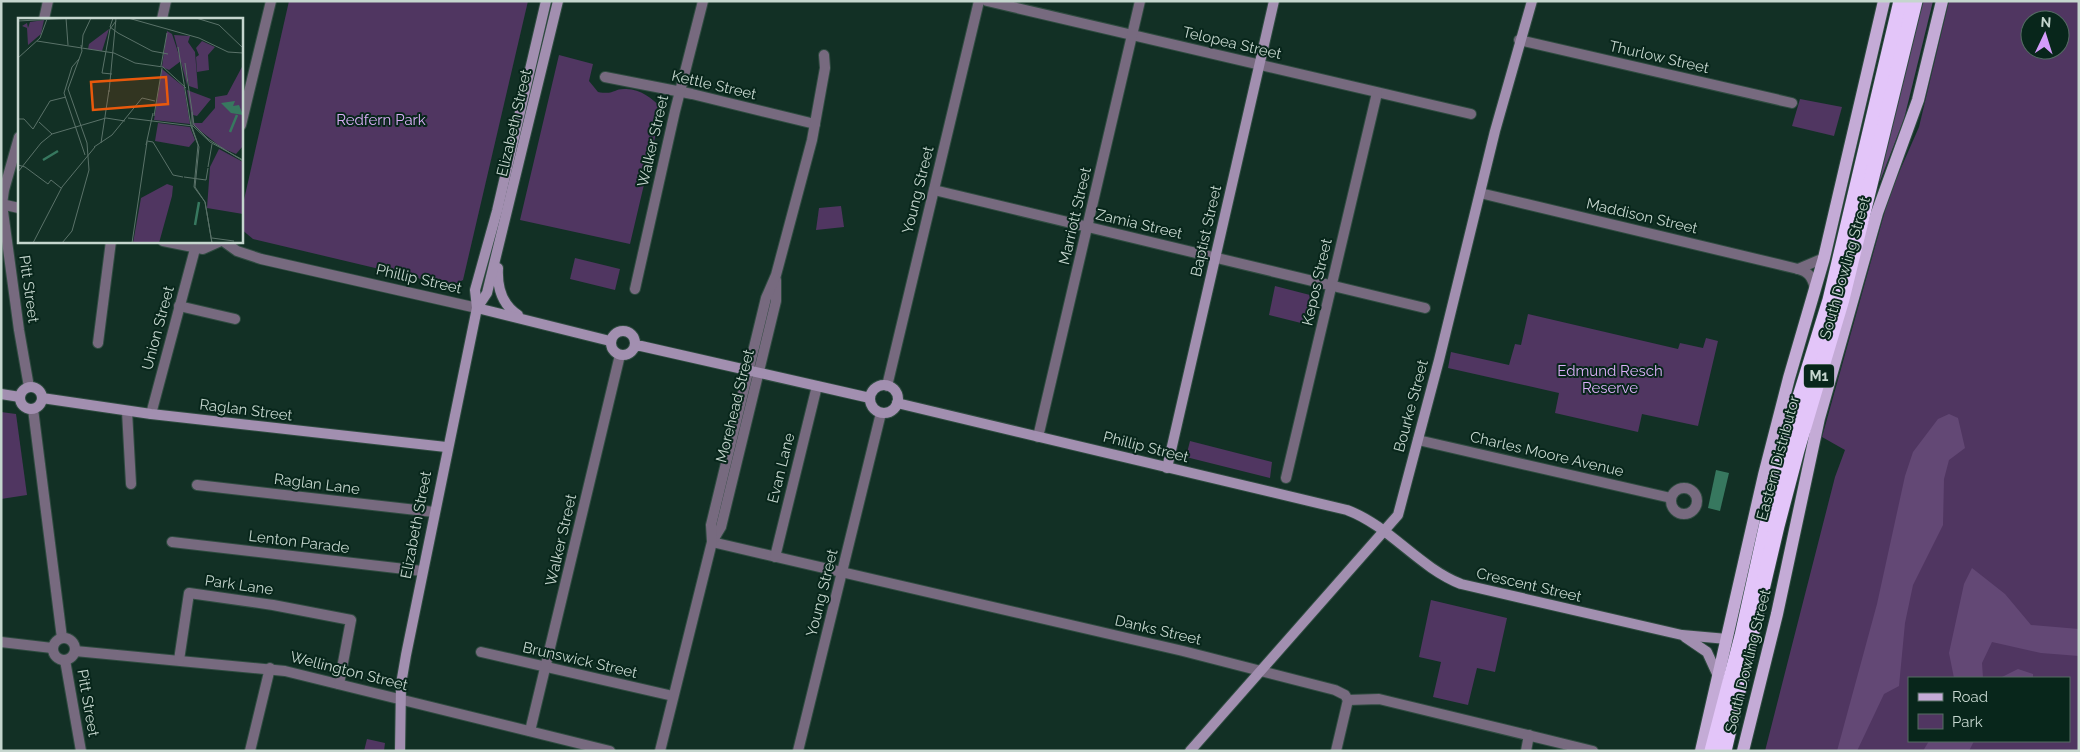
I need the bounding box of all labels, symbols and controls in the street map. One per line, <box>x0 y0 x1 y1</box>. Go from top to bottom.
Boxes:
north arrow <box>2020 10 2070 60</box>
text: N <box>2040 14 2052 30</box>
inset map <box>18 18 242 242</box>
street label: Telopea Street <box>1181 23 1283 63</box>
street label: Thurlow Street <box>1607 37 1711 77</box>
street label: Kettle Street <box>670 67 758 103</box>
street label: Elizabeth Street <box>493 68 535 178</box>
street label: Walker Street <box>634 93 672 189</box>
park label: Redfern Park <box>336 111 426 129</box>
street label: Young Street <box>898 144 938 236</box>
street label: Marriott Street <box>1055 166 1095 266</box>
street label: Baptist Street <box>1187 184 1225 278</box>
street label: Maddison Street <box>1585 194 1699 238</box>
street label: South Dowling Street <box>1816 195 1874 341</box>
street label: Zamia Street <box>1094 205 1184 243</box>
street label: Kepos Street <box>1298 237 1336 327</box>
street label: Pitt Street <box>15 254 43 324</box>
street label: Phillip Street <box>374 260 464 298</box>
street label: Union Street <box>138 284 178 372</box>
street label: Morehead Street <box>712 347 758 465</box>
street label: Bourke Street <box>1390 358 1432 454</box>
park label: Edmund Resch Reserve <box>1557 362 1663 397</box>
road number: M1 <box>1804 364 1834 388</box>
street label: Eastern Distributor <box>1753 393 1803 522</box>
street label: Raglan Street <box>198 395 294 425</box>
street label: Phillip Street <box>1101 428 1191 466</box>
street label: Charles Moore Avenue <box>1468 428 1626 480</box>
street label: Evan Lane <box>764 431 798 505</box>
street label: Raglan Lane <box>273 470 361 498</box>
street label: Elizabeth Street <box>397 470 435 580</box>
street label: Walker Street <box>542 492 580 588</box>
street label: Lenton Parade <box>248 527 351 557</box>
street label: Young Street <box>802 547 842 639</box>
street label: Crescent Street <box>1475 564 1583 606</box>
street label: Park Lane <box>204 571 275 599</box>
street label: South Dowling Street <box>1721 588 1775 734</box>
street label: Danks Street <box>1113 611 1203 649</box>
street label: Brunswick Street <box>521 638 639 682</box>
street label: Wellington Street <box>288 648 410 694</box>
street label: Pitt Street <box>73 668 103 738</box>
legend <box>1908 677 2070 742</box>
text: Road <box>1952 688 1988 706</box>
text: Park <box>1952 713 1983 731</box>

